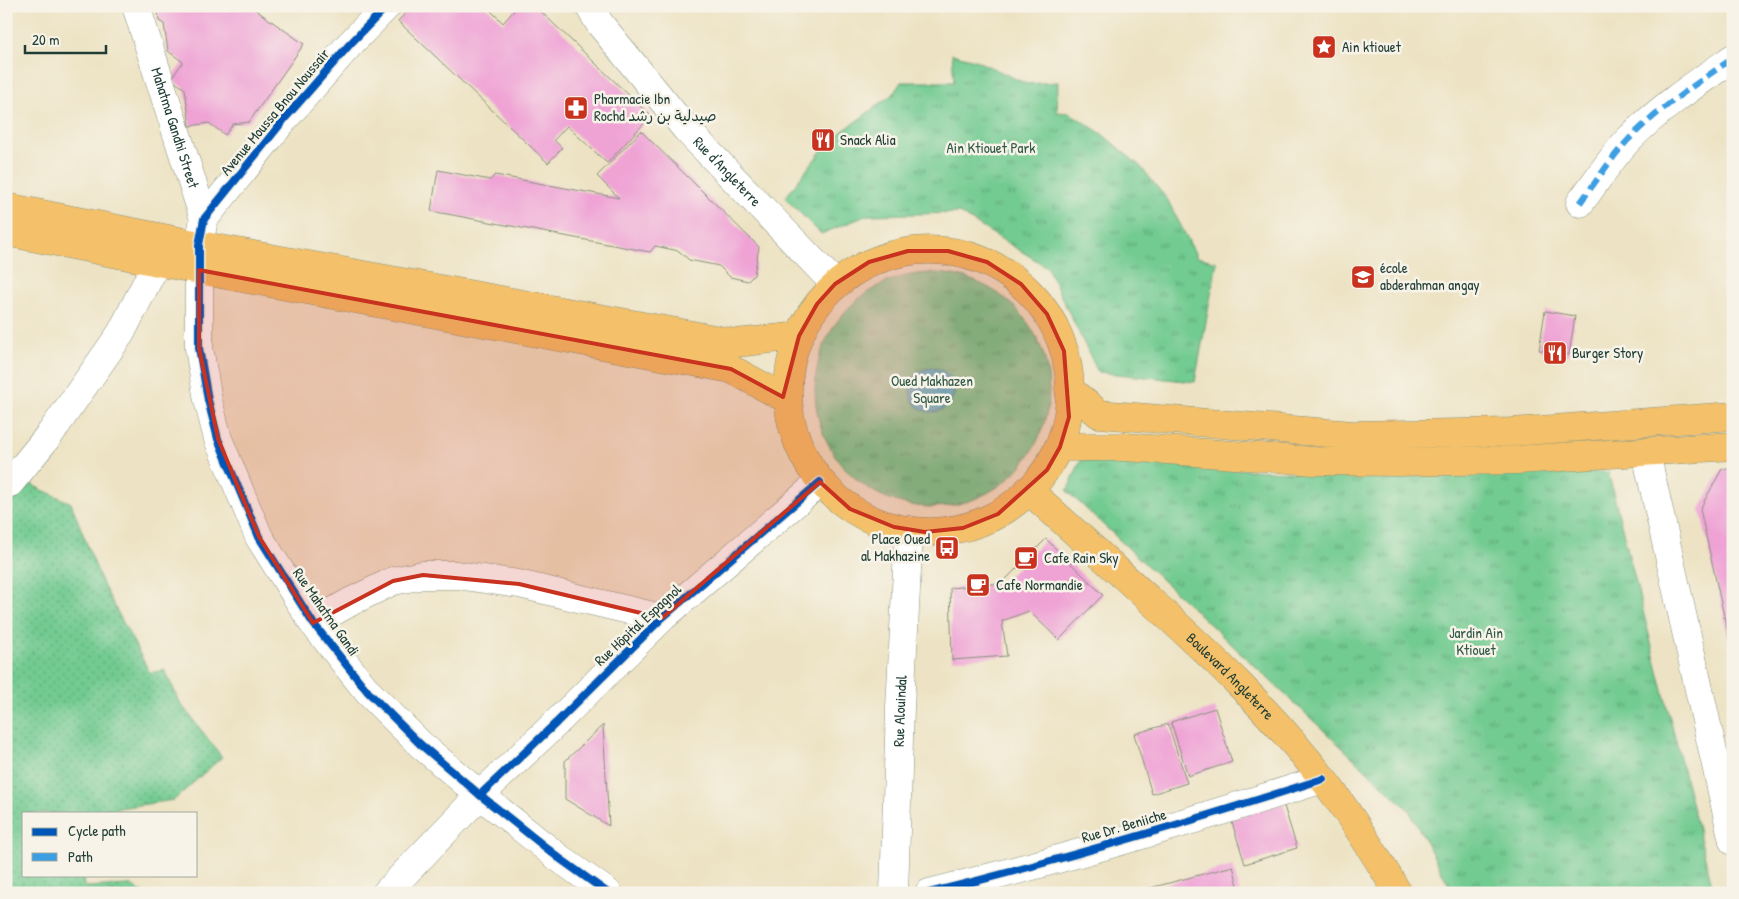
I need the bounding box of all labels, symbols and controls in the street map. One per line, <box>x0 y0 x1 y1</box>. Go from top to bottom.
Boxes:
scale bar <box>25 22 106 54</box>
text: 20 m <box>32 29 59 50</box>
place icon: Ain ktiouet <box>1311 34 1337 60</box>
place label: Ain ktiouet <box>1342 36 1402 57</box>
street label: Avenue Moussa Bnou Noussair <box>215 44 334 180</box>
street label: Mahatma Gandhi Street <box>146 65 205 192</box>
place label: Pharmacie Ibn Rochd صيدلية بن رشد <box>594 88 717 126</box>
pharmacy icon: Pharmacie Ibn Rochd صيدلية بن رشد <box>563 95 589 121</box>
restaurant icon: Snack Alia <box>810 127 836 153</box>
place label: Snack Alia <box>840 129 896 150</box>
street label: Rue d'Angleterre <box>689 132 766 211</box>
park label: Ain Ktiouet Park <box>947 137 1036 158</box>
place label: école abderahman angay <box>1380 257 1480 295</box>
school or university icon: école abderahman angay <box>1350 264 1376 290</box>
restaurant icon: Burger Story <box>1542 340 1568 366</box>
place label: Burger Story <box>1572 342 1643 363</box>
park label: Oued Makhazen Square <box>891 370 973 408</box>
place label: Place Oued al Makhazine <box>861 528 930 566</box>
bus stop icon: Place Oued al Makhazine <box>934 535 960 561</box>
cafe icon: Cafe Rain Sky <box>1013 545 1039 571</box>
place label: Cafe Rain Sky <box>1044 547 1119 568</box>
street label: Rue Mahatma Gandi <box>288 564 365 660</box>
cafe icon: Cafe Normandie <box>965 572 991 598</box>
place label: Cafe Normandie <box>996 574 1083 595</box>
street label: Rue Hôpital Espagnol <box>590 579 686 670</box>
park label: Jardin Ain Ktiouet <box>1449 622 1503 660</box>
street label: Boulevard Angleterre <box>1182 628 1279 724</box>
street label: Rue Alouindal <box>888 675 912 747</box>
street label: Rue Dr. Beniiche <box>1079 803 1169 848</box>
legend <box>22 812 198 876</box>
text: Cycle path <box>68 820 126 841</box>
text: Path <box>68 846 93 867</box>

